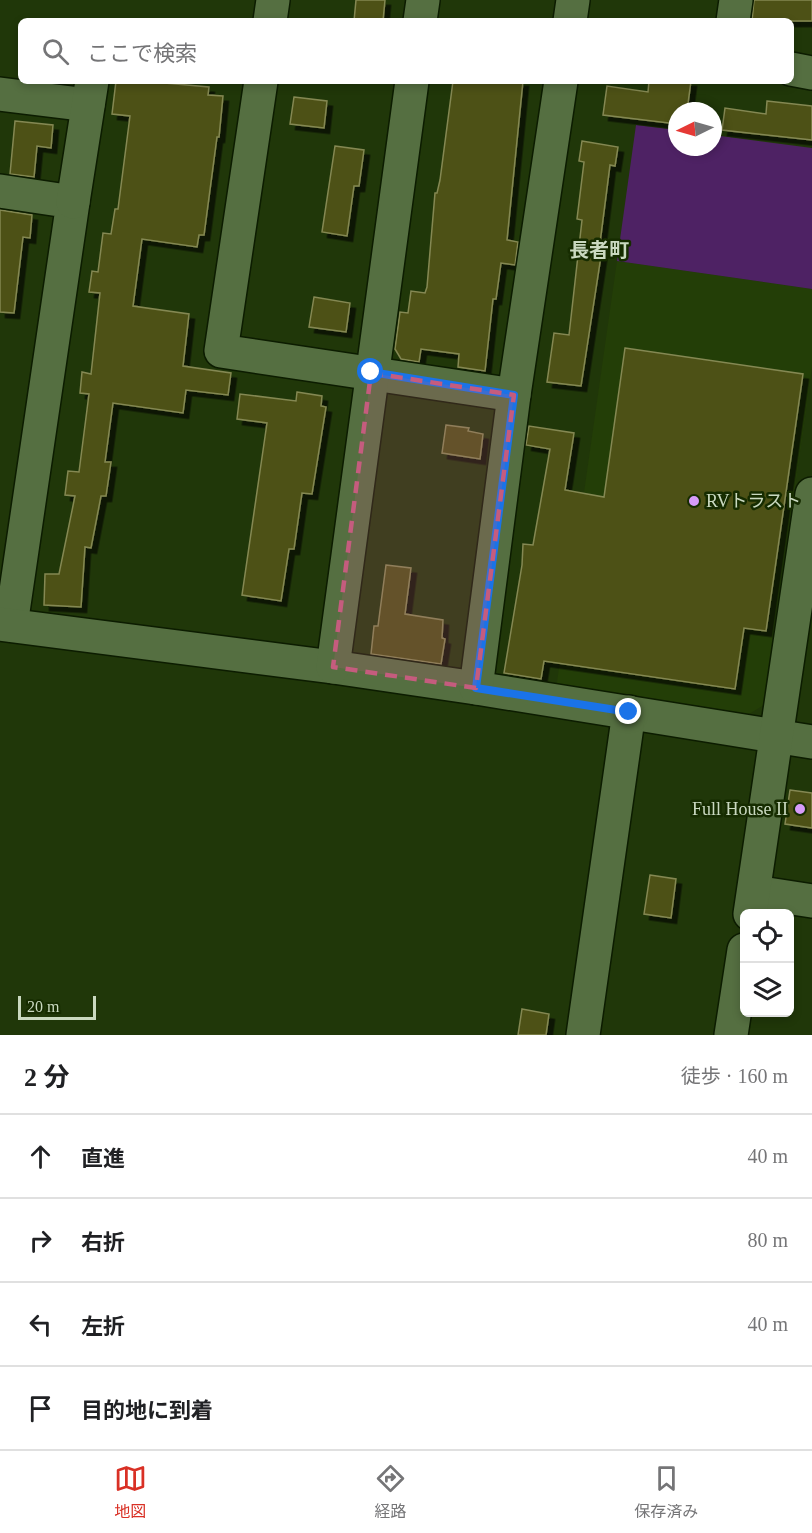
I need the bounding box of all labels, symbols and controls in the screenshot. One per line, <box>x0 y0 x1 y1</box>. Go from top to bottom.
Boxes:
search box <box>18 18 794 84</box>
icon: search <box>39 35 72 68</box>
text: ここで検索 <box>87 41 197 66</box>
north arrow <box>668 102 722 156</box>
district label: 長者町 <box>569 239 629 261</box>
route start <box>357 358 383 384</box>
place label: RVトラスト <box>706 491 801 511</box>
marker: RVトラスト <box>687 494 701 508</box>
route end <box>615 698 641 724</box>
place label: Full House II <box>692 799 788 819</box>
marker: Full House II <box>793 802 807 816</box>
map controls <box>740 909 794 1017</box>
button: locate <box>740 909 794 963</box>
button: layers <box>740 963 794 1017</box>
scale bar <box>18 993 96 1020</box>
text: 20 m <box>27 998 59 1015</box>
text: 2 分 <box>24 1063 70 1092</box>
text: 徒歩 · 160 m <box>681 1065 788 1087</box>
icon: ahead <box>24 1140 57 1173</box>
text: 40 m <box>747 1145 788 1167</box>
text: 直進 <box>81 1146 125 1171</box>
icon: right <box>24 1224 57 1257</box>
text: 80 m <box>747 1229 788 1251</box>
text: 右折 <box>81 1230 125 1255</box>
icon: left <box>24 1308 57 1341</box>
text: 40 m <box>747 1313 788 1335</box>
text: 左折 <box>81 1314 125 1339</box>
icon: arrive <box>24 1392 57 1425</box>
text: 目的地に到着 <box>81 1398 213 1423</box>
tab: 地図 <box>114 1462 147 1522</box>
tab: 経路 <box>374 1462 407 1522</box>
tab: 保存済み <box>634 1462 698 1522</box>

